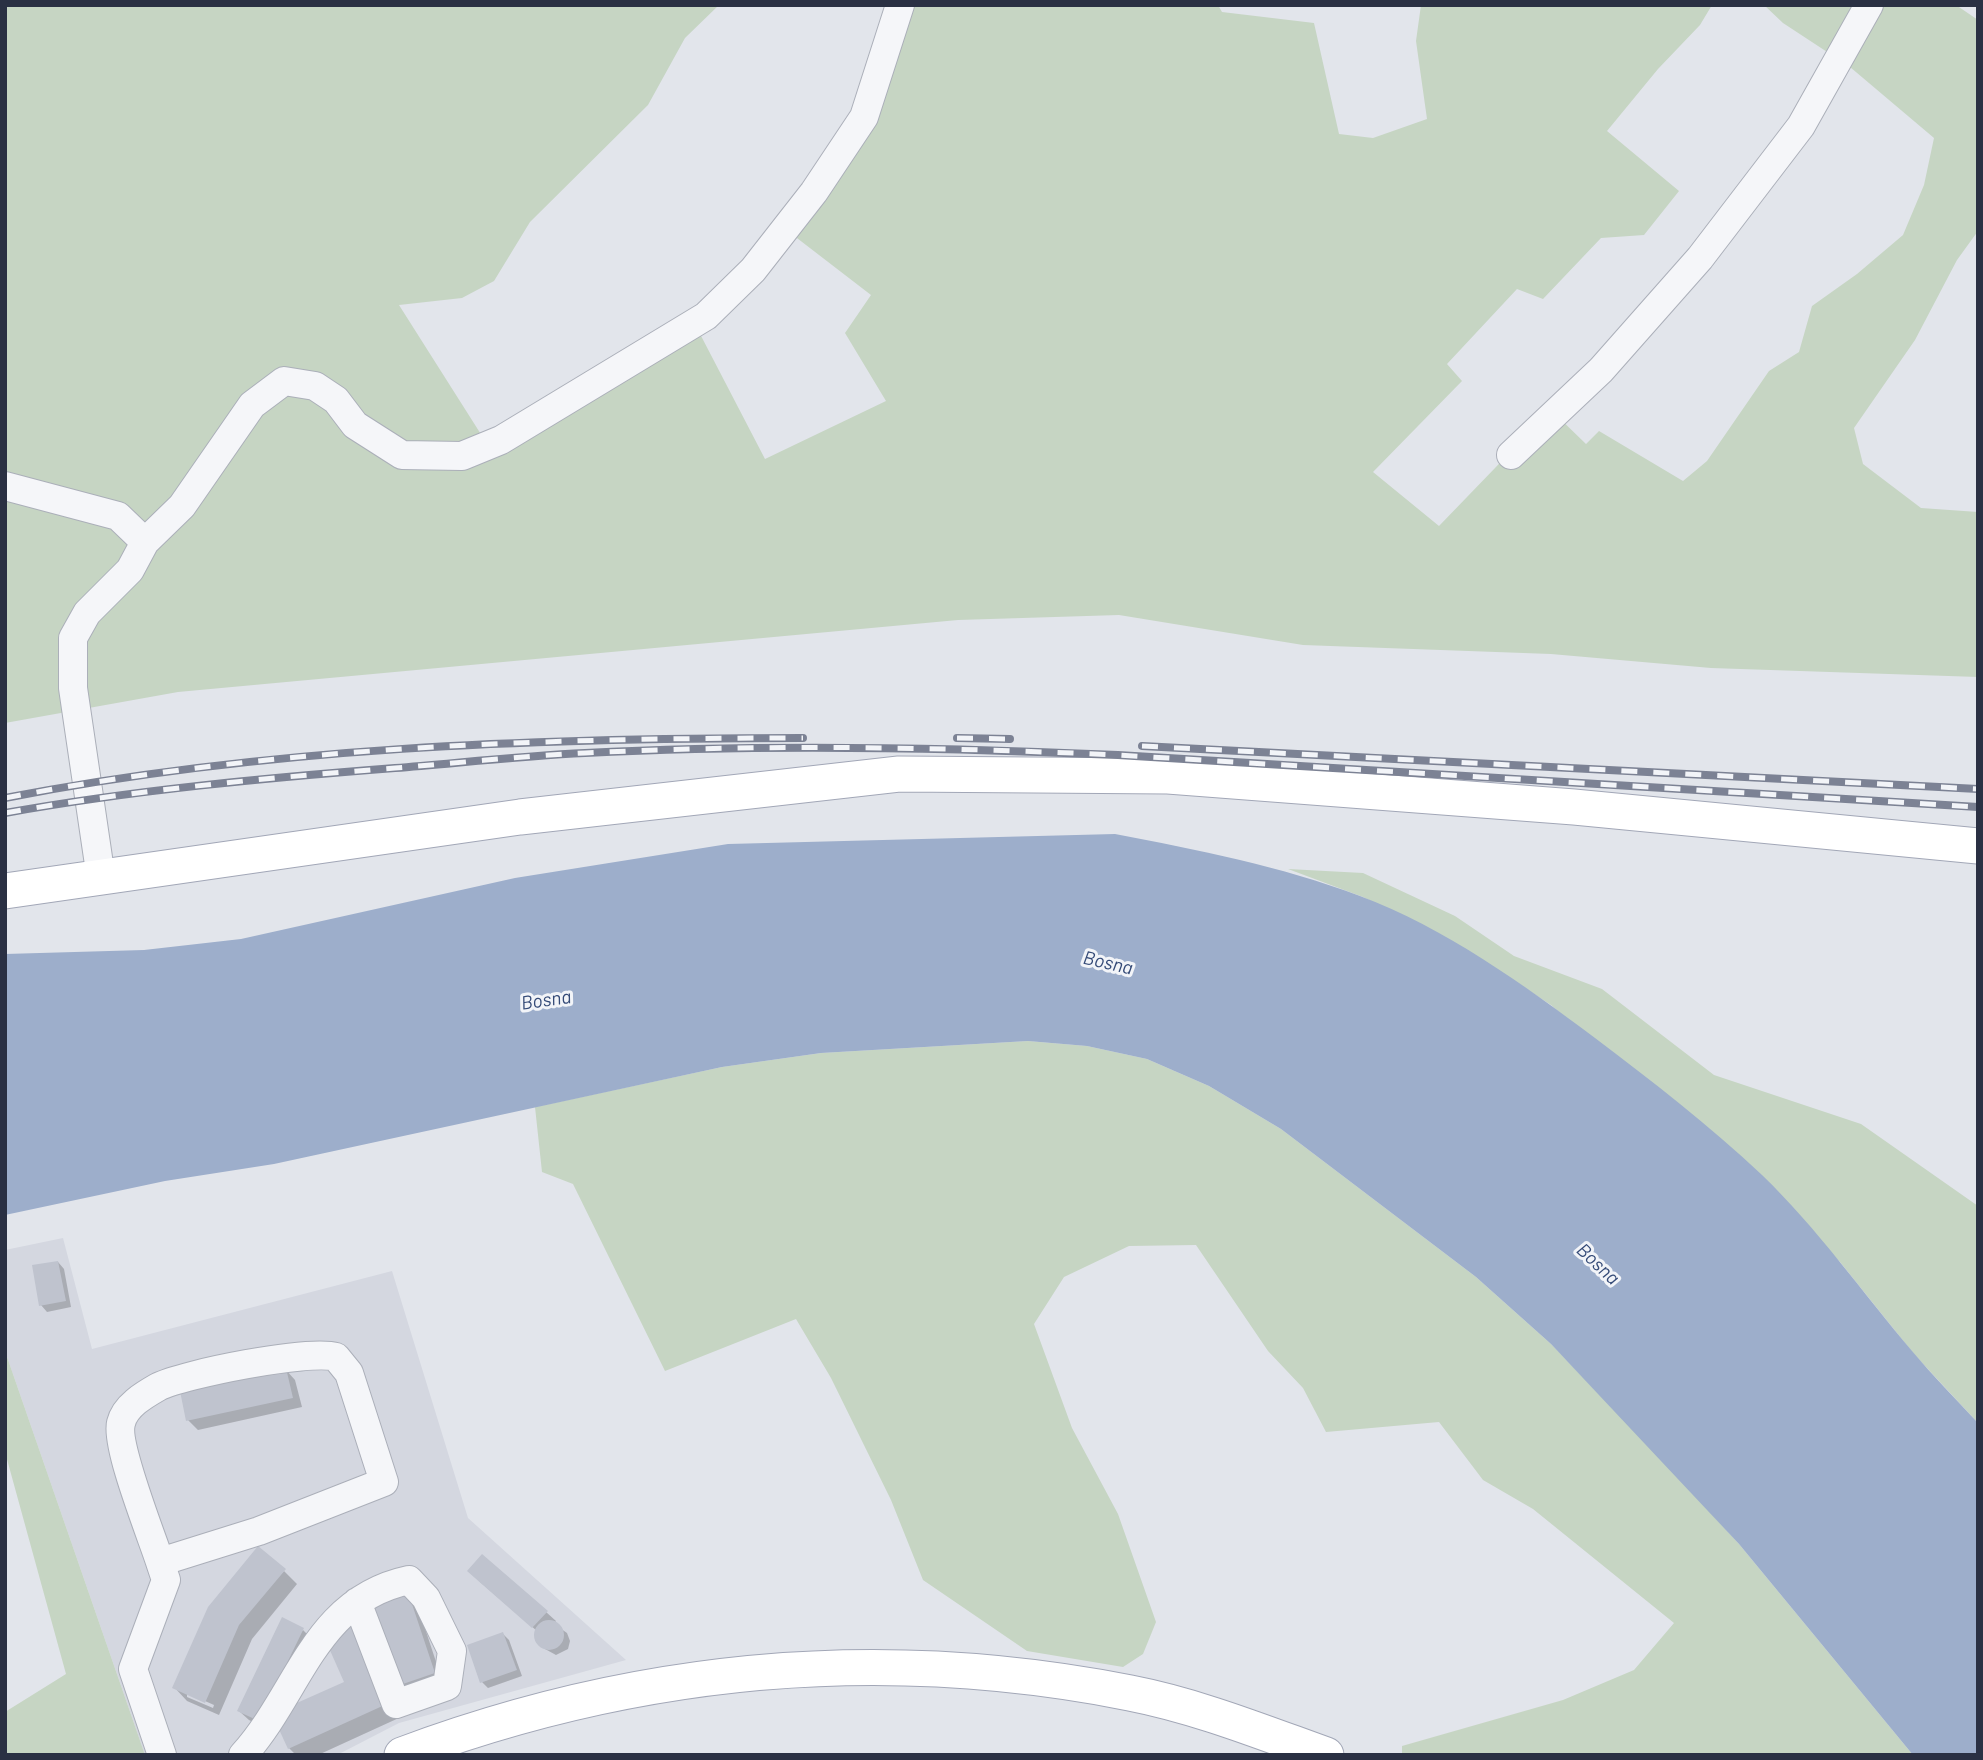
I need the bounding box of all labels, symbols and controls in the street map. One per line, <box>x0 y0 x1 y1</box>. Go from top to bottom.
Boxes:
water label: Bosna <box>1081 946 1135 980</box>
water label: Bosna <box>519 985 573 1015</box>
water label: Bosna <box>1572 1238 1624 1290</box>

